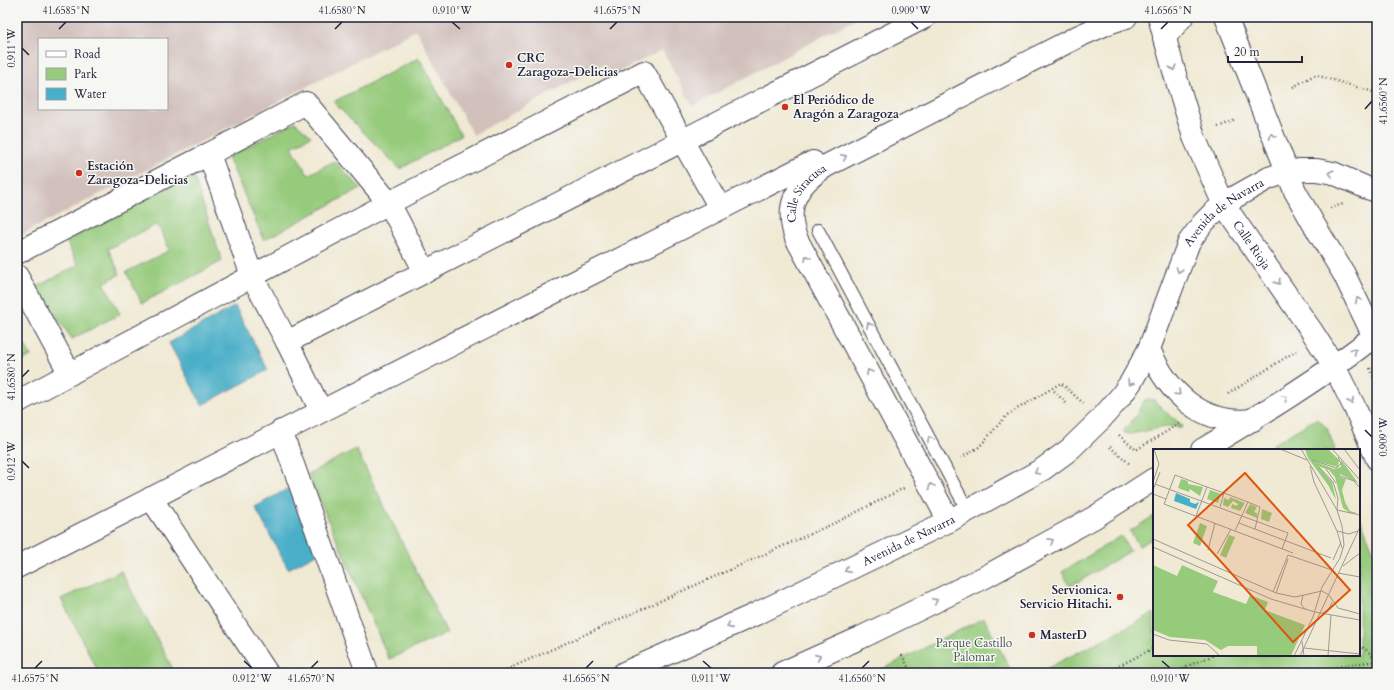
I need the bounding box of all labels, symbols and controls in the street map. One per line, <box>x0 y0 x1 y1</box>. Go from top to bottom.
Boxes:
text: 41.6585°N <box>43 4 90 18</box>
text: 41.6580°N <box>319 4 366 18</box>
text: 0.910°W <box>432 4 473 18</box>
text: 41.6575°N <box>594 4 641 18</box>
text: 0.909°W <box>891 4 932 18</box>
text: 41.6565°N <box>1145 4 1192 18</box>
text: 0.911°W <box>5 27 19 68</box>
legend <box>38 38 168 110</box>
scale bar <box>1228 38 1302 64</box>
text: 20 m <box>1234 44 1261 60</box>
text: Road <box>74 46 101 62</box>
place label: CRC Zaragoza-Delicias <box>517 50 618 80</box>
marker: CRC Zaragoza-Delicias <box>504 60 514 70</box>
one-way arrow <box>1168 64 1177 71</box>
text: Park <box>74 66 98 82</box>
text: 41.6560°N <box>1377 77 1391 124</box>
text: Water <box>73 86 107 102</box>
place label: El Periódico de Aragón a Zaragoza <box>793 92 899 122</box>
marker: El Periódico de Aragón a Zaragoza <box>780 102 790 112</box>
one-way arrow <box>1269 132 1277 139</box>
one-way arrow <box>840 154 847 161</box>
place label: Estación Zaragoza-Delicias <box>87 158 188 188</box>
street label: Calle Siracusa <box>783 160 830 223</box>
marker: Estación Zaragoza-Delicias <box>74 168 84 178</box>
one-way arrow <box>1328 170 1335 178</box>
street label: Avenida de Navarra <box>1180 174 1268 250</box>
street label: Calle Rioja <box>1229 217 1275 273</box>
one-way arrow <box>804 255 811 262</box>
one-way arrow <box>1175 266 1184 273</box>
one-way arrow <box>1273 278 1281 285</box>
one-way arrow <box>1355 297 1362 305</box>
one-way arrow <box>866 321 874 329</box>
one-way arrow <box>1350 348 1357 356</box>
text: 41.6580°N <box>5 353 19 400</box>
one-way arrow <box>866 369 873 376</box>
one-way arrow <box>1128 378 1135 385</box>
one-way arrow <box>1173 388 1181 396</box>
one-way arrow <box>1281 395 1288 403</box>
one-way arrow <box>1346 396 1354 404</box>
text: 0.909°W <box>1377 416 1391 457</box>
one-way arrow <box>928 436 935 443</box>
text: 0.912°W <box>5 440 19 481</box>
inset map <box>1153 449 1360 656</box>
one-way arrow <box>1034 468 1041 475</box>
one-way arrow <box>928 483 936 490</box>
street label: Avenida de Navarra <box>860 511 958 570</box>
one-way arrow <box>1046 538 1054 546</box>
one-way arrow <box>844 565 851 573</box>
place label: Servionica. Servicio Hitachi. <box>1020 582 1112 612</box>
marker: Servionica. Servicio Hitachi. <box>1115 592 1125 602</box>
one-way arrow <box>931 598 939 606</box>
one-way arrow <box>726 621 734 629</box>
place label: MasterD <box>1040 627 1087 643</box>
marker: MasterD <box>1027 630 1037 640</box>
park label: Parque Castillo Palomar <box>936 635 1013 665</box>
one-way arrow <box>814 654 821 662</box>
text: 41.6575°N <box>12 672 59 686</box>
text: 0.912°W <box>232 672 273 686</box>
text: 41.6570°N <box>288 672 335 686</box>
text: 41.6565°N <box>563 672 610 686</box>
text: 0.911°W <box>691 672 732 686</box>
text: 41.6560°N <box>839 672 886 686</box>
text: 0.910°W <box>1150 672 1191 686</box>

